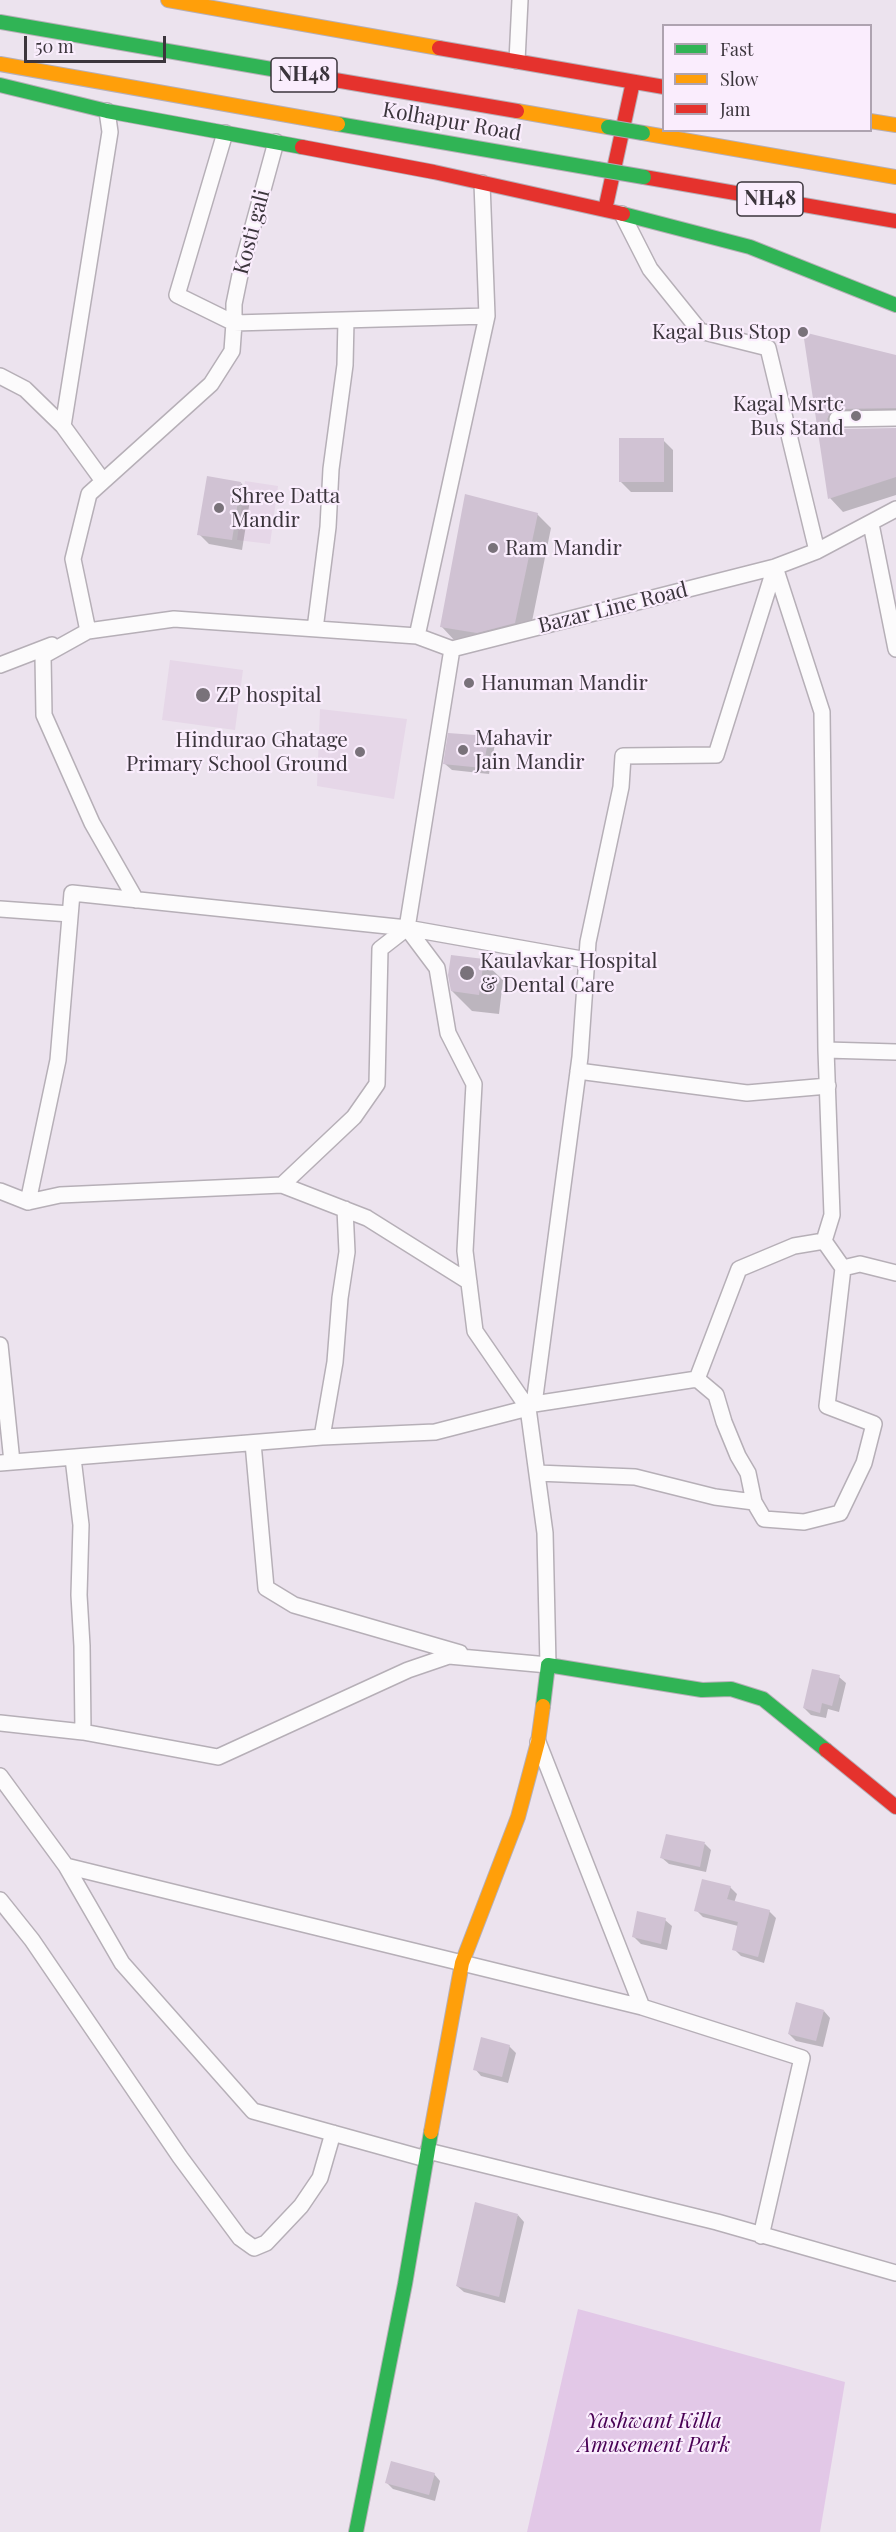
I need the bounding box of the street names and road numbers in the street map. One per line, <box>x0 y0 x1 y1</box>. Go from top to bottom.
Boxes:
road number: NH48 <box>271 58 337 92</box>
street label: Kolhapur Road <box>381 97 523 147</box>
road number: NH48 <box>737 182 803 216</box>
street label: Kosti gali <box>229 187 275 277</box>
street label: Bazar Line Road <box>536 577 690 639</box>

